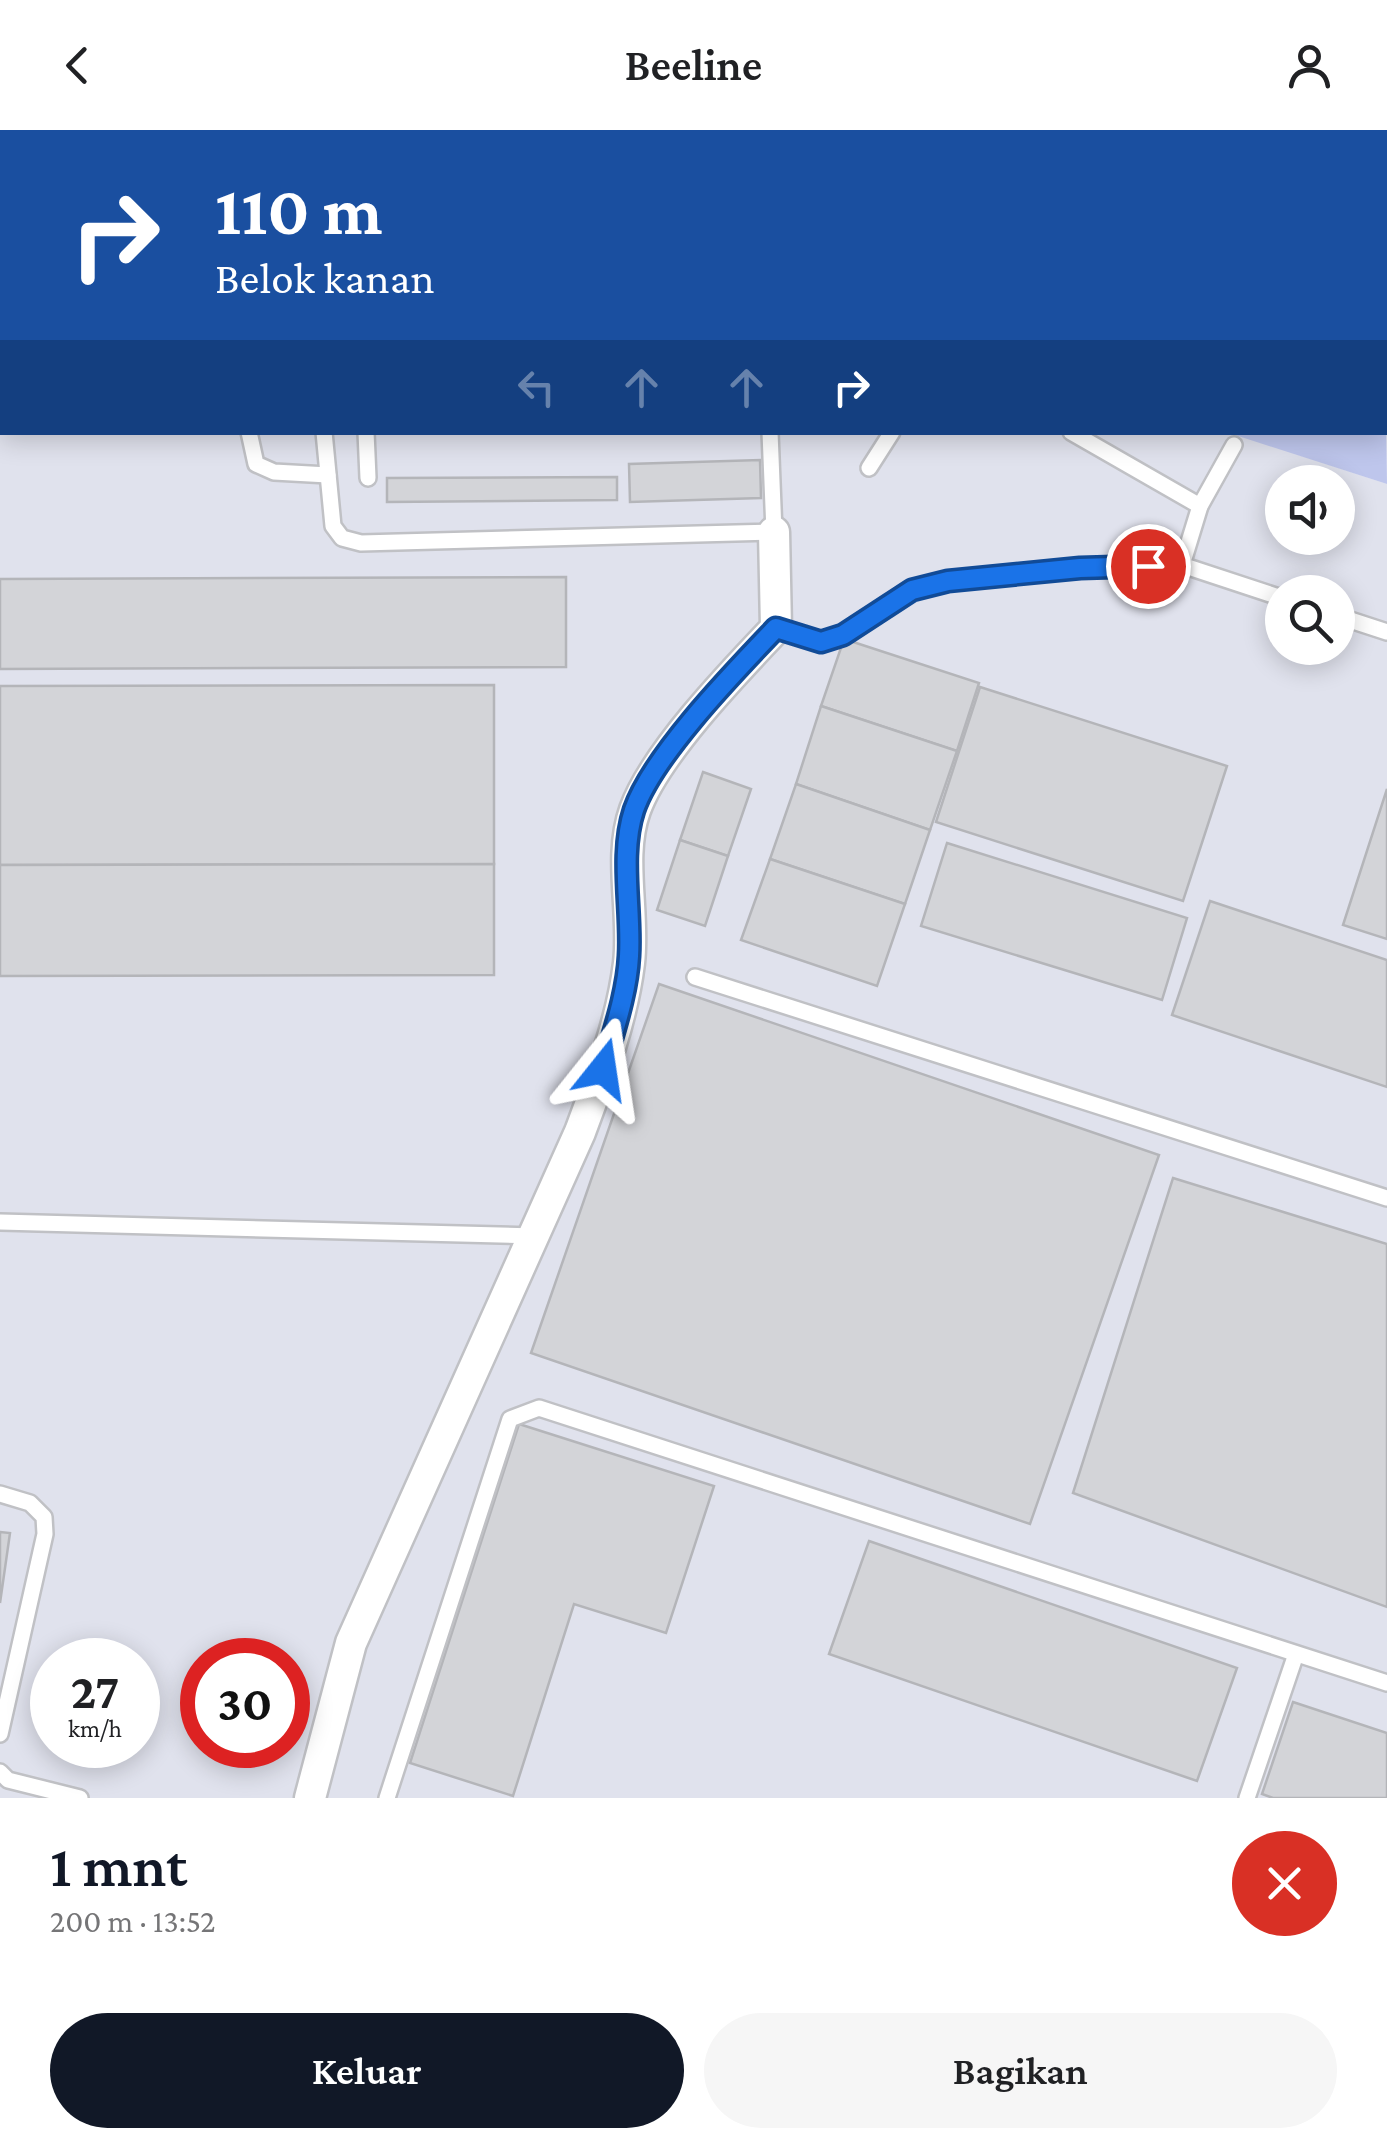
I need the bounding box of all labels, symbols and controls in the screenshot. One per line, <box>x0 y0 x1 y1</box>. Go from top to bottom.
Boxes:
icon: back <box>50 38 105 93</box>
icon: person <box>1282 38 1337 93</box>
text: Beeline <box>625 40 762 90</box>
icon: right <box>50 170 180 300</box>
text: 110 m <box>215 171 383 249</box>
text: Belok kanan <box>215 253 435 303</box>
icon: left <box>509 360 564 415</box>
icon: ahead <box>614 360 669 415</box>
icon: ahead <box>719 360 774 415</box>
icon: right <box>824 360 879 415</box>
map controls <box>1265 465 1355 665</box>
button: sound <box>1265 465 1355 555</box>
pin <box>1106 524 1191 609</box>
icon: arrive <box>1121 539 1176 594</box>
button: search <box>1265 575 1355 665</box>
position arrow <box>551 1017 655 1121</box>
speed limit sign: 30 <box>180 1638 310 1768</box>
text: 27 <box>71 1663 119 1719</box>
text: km/h <box>68 1715 122 1742</box>
button: close <box>1232 1831 1337 1936</box>
text: 1 mnt <box>50 1832 187 1899</box>
text: 200 m · 13:52 <box>50 1903 216 1939</box>
button: Keluar <box>50 2013 684 2128</box>
button: Bagikan <box>704 2013 1337 2128</box>

